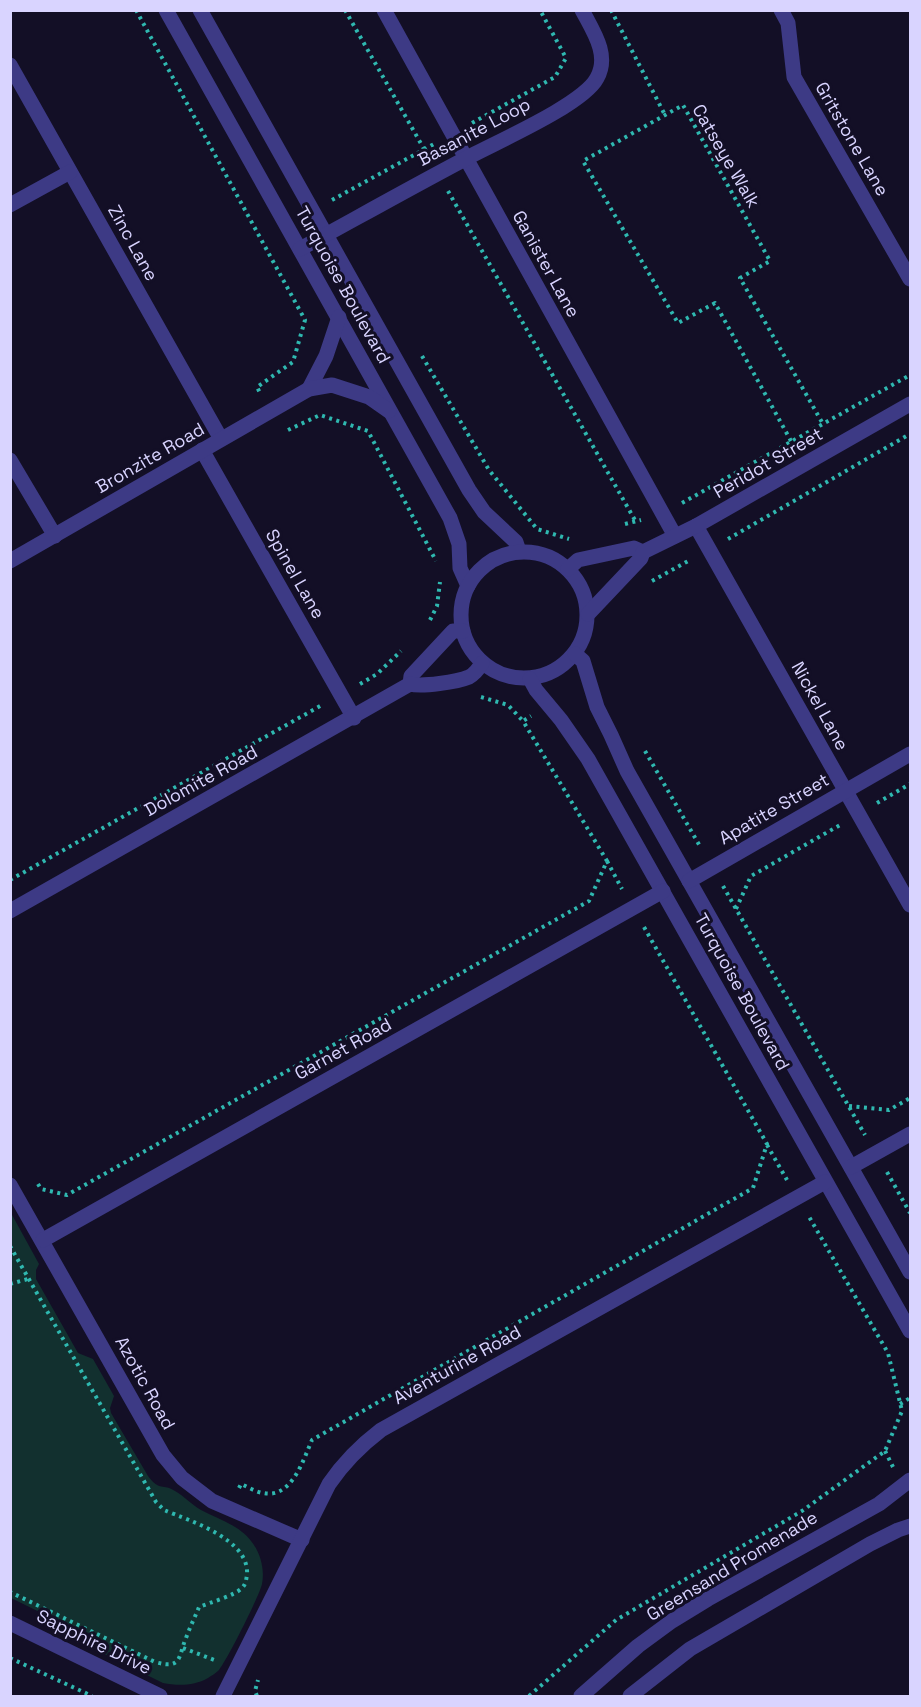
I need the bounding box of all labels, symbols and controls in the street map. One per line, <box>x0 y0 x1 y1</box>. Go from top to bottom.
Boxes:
street label: Gritstone Lane <box>810 78 894 200</box>
street label: Basanite Loop <box>414 92 534 171</box>
street label: Catseye Walk <box>687 100 766 212</box>
street label: Zinc Lane <box>103 201 164 285</box>
street label: Turquoise Boulevard <box>291 202 396 367</box>
street label: Ganister Lane <box>508 206 585 321</box>
street label: Bronzite Road <box>91 417 208 498</box>
street label: Peridot Street <box>709 422 827 503</box>
street label: Spinel Lane <box>261 525 330 623</box>
street label: Nickel Lane <box>787 657 854 754</box>
street label: Dolomite Road <box>140 740 261 821</box>
street label: Apatite Street <box>714 768 833 849</box>
street label: Turquoise Boulevard <box>690 909 795 1074</box>
street label: Garnet Road <box>290 1012 395 1085</box>
street label: Aventurine Road <box>389 1320 525 1409</box>
street label: Azotic Road <box>110 1332 181 1434</box>
street label: Greensand Promenade <box>642 1505 822 1626</box>
street label: Sapphire Drive <box>33 1604 155 1679</box>

